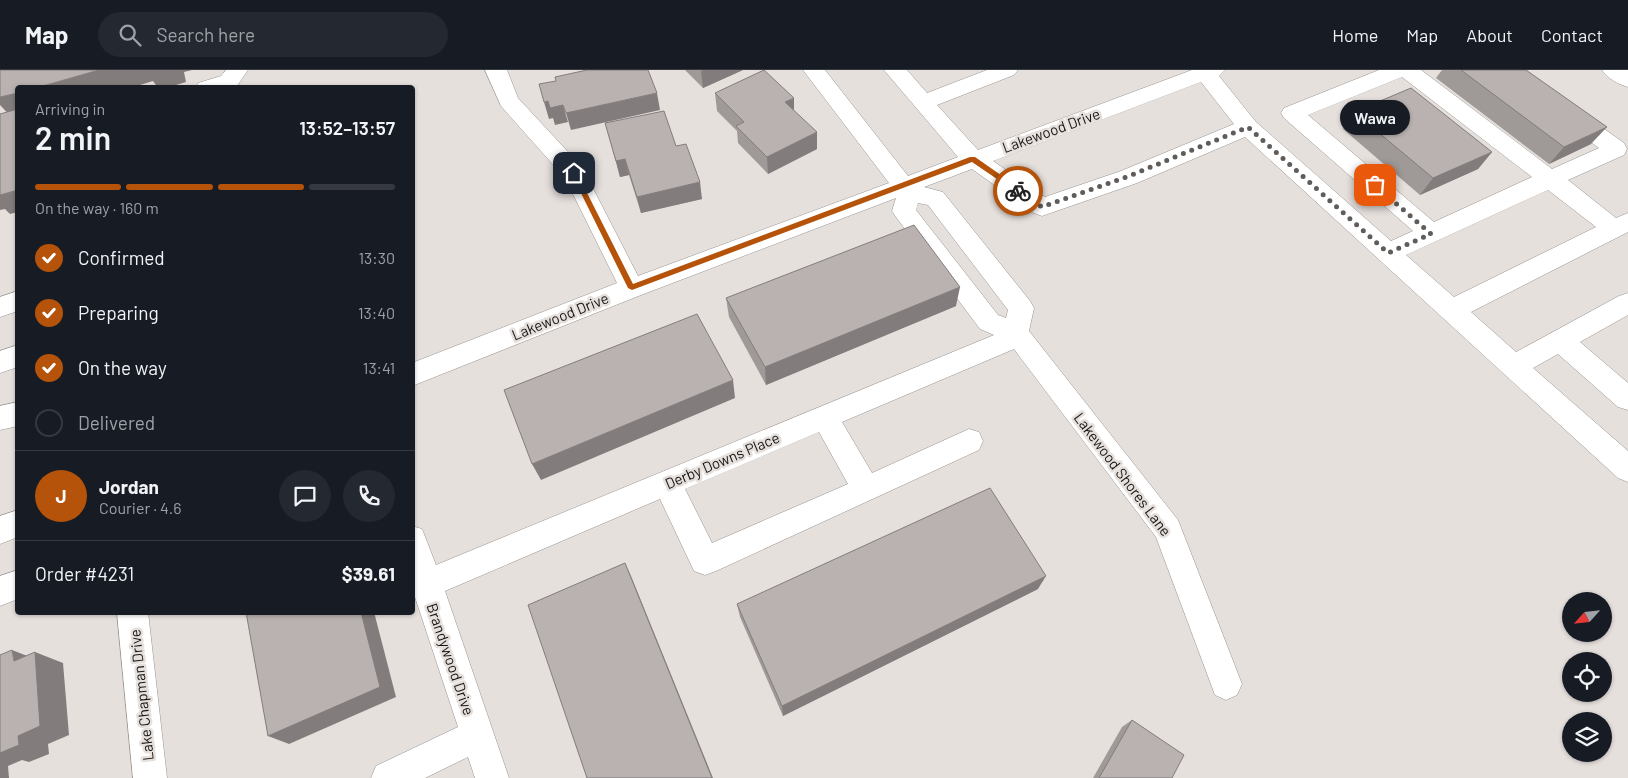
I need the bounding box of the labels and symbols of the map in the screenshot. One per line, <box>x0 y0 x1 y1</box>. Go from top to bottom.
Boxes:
callout: Wawa <box>1340 100 1410 135</box>
street label: Lakewood Drive <box>1000 104 1102 156</box>
pin <box>553 152 595 194</box>
pin <box>1354 164 1396 206</box>
courier <box>993 166 1043 216</box>
street label: Lakewood Drive <box>509 288 611 344</box>
street label: Lakewood Shores Lane <box>1071 409 1175 539</box>
street label: Derby Downs Place <box>662 428 782 492</box>
north arrow <box>1562 592 1612 642</box>
street label: Brandywood Drive <box>423 601 479 717</box>
street label: Lake Chapman Drive <box>125 628 157 762</box>

